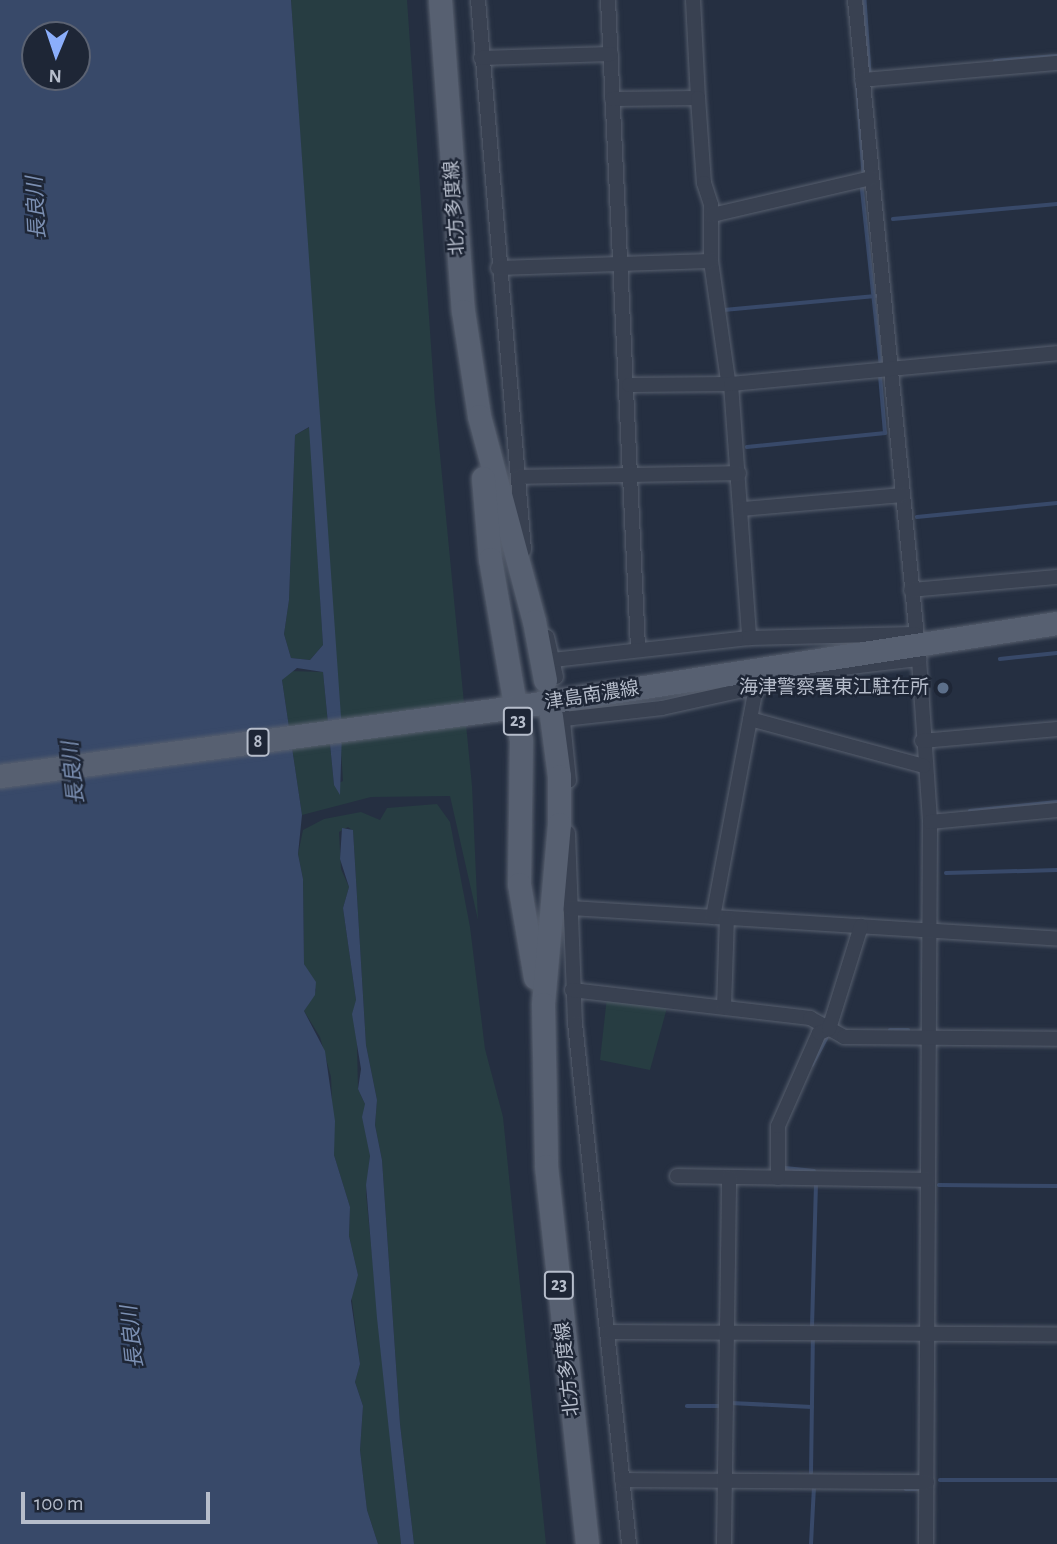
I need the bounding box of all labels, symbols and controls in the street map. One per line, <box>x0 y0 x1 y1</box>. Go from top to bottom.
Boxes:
north arrow <box>21 21 91 91</box>
text: N <box>48 66 62 85</box>
street label: 北方多度線 <box>440 160 470 256</box>
water label: 長良川 <box>23 176 51 240</box>
street label: 津島南濃線 <box>543 677 641 715</box>
place label: 海津警察署東江駐在所 <box>739 677 929 699</box>
marker: 海津警察署東江駐在所 <box>935 680 951 696</box>
road number: 23 <box>502 706 534 736</box>
road number: 8 <box>246 728 270 756</box>
water label: 長良川 <box>58 740 90 806</box>
road number: 23 <box>543 1270 575 1300</box>
water label: 長良川 <box>117 1304 149 1370</box>
street label: 北方多度線 <box>552 1321 584 1417</box>
scale bar <box>24 1478 214 1522</box>
text: 100 m <box>34 1493 84 1514</box>

